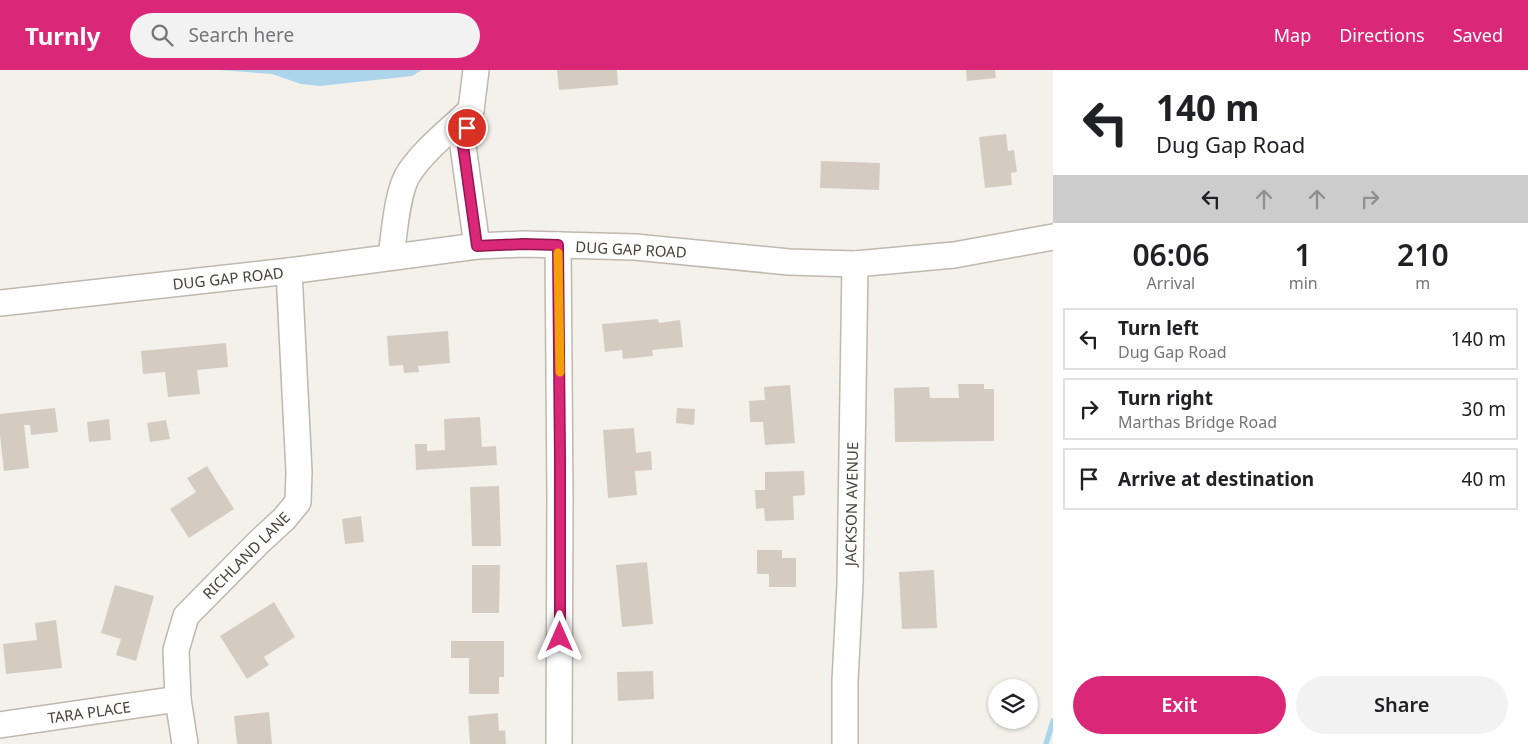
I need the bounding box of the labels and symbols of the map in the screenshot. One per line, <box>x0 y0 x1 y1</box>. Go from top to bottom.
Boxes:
pin <box>446 107 488 149</box>
street label: DUG GAP ROAD <box>575 236 687 262</box>
street label: DUG GAP ROAD <box>172 262 285 294</box>
street label: JACKSON AVENUE <box>840 442 862 568</box>
street label: RICHLAND LANE <box>198 507 294 603</box>
position arrow <box>533 610 585 662</box>
street label: TARA PLACE <box>46 696 132 728</box>

